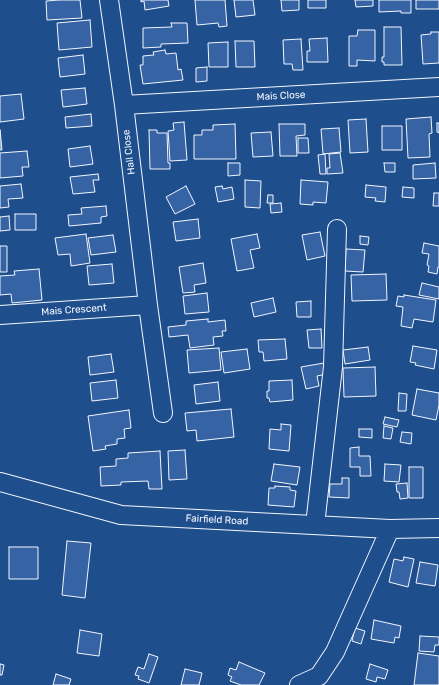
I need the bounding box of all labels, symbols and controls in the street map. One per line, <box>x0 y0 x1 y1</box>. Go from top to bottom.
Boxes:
street label: Mais Close <box>256 89 306 103</box>
street label: Hall Close <box>120 129 138 175</box>
street label: Mais Crescent <box>41 302 107 318</box>
street label: Fairfield Road <box>185 512 249 528</box>

